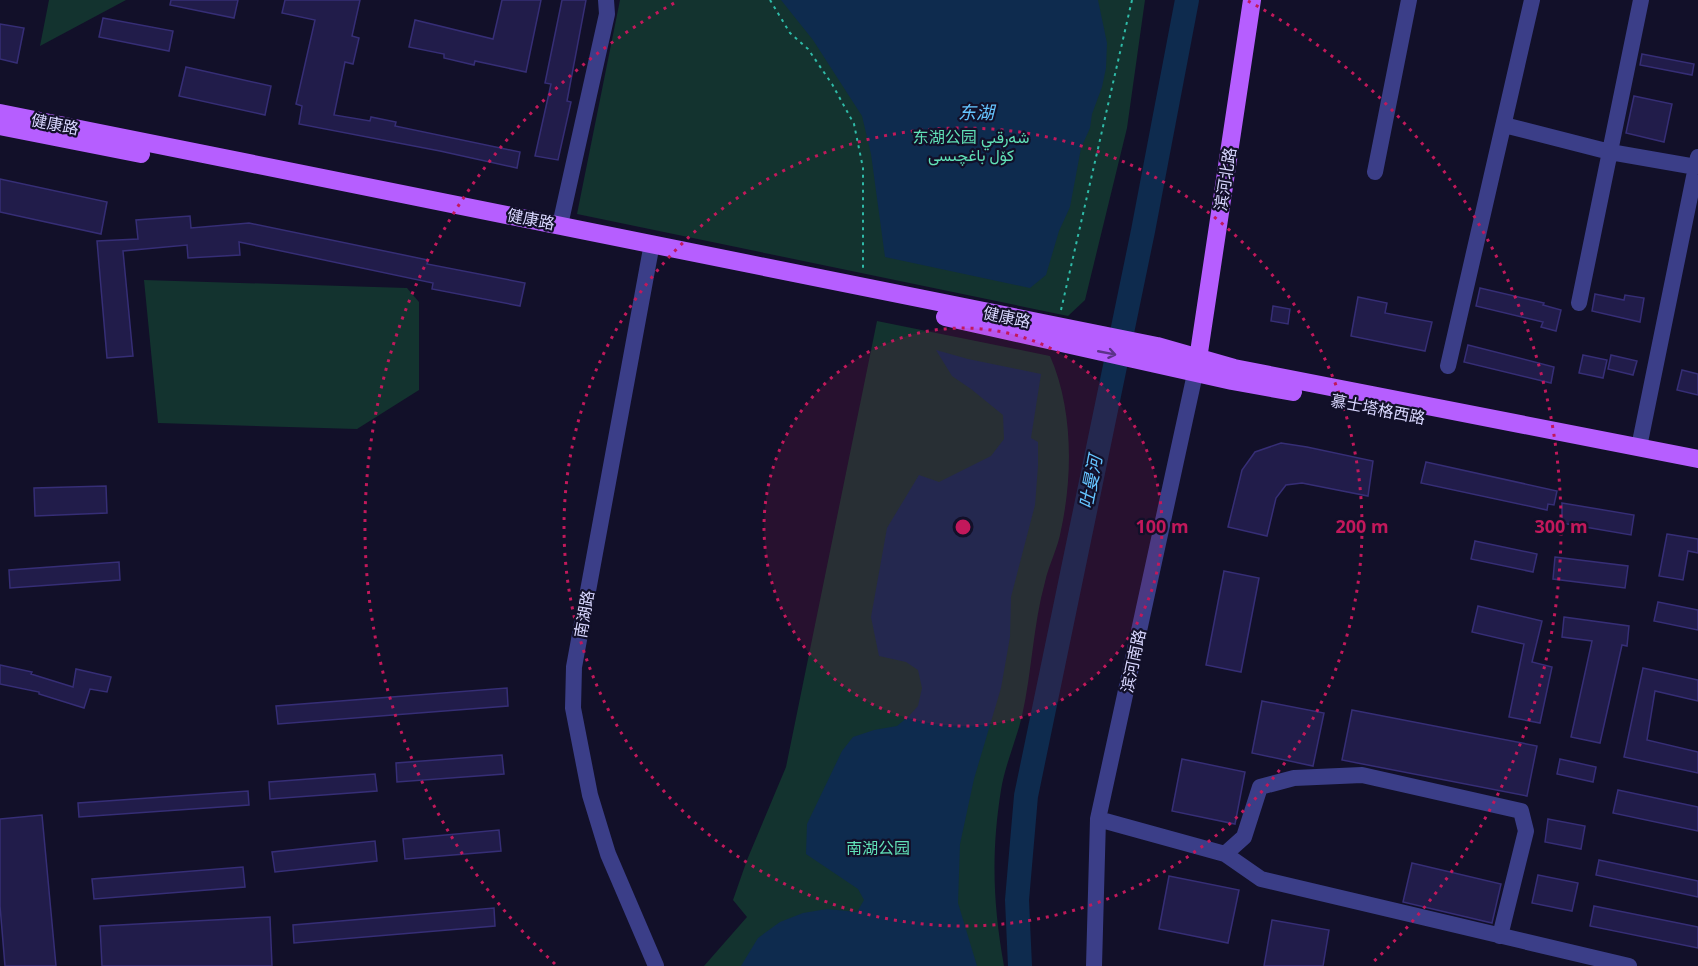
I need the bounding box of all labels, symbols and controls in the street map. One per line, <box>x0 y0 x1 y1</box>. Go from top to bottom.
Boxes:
water label: 东湖 <box>958 100 997 124</box>
street label: 健康路 <box>29 109 81 139</box>
park label: 东湖公园 شەرقىي كۆل باغچىسى <box>913 126 1029 167</box>
street label: 滨河北路 <box>1209 146 1241 212</box>
street label: 健康路 <box>505 204 557 234</box>
street label: 健康路 <box>981 301 1033 333</box>
one-way arrow <box>1097 348 1116 359</box>
street label: 慕士塔格西路 <box>1329 389 1427 429</box>
water label: 吐曼河 <box>1073 450 1108 511</box>
text: 100 m <box>1135 514 1189 538</box>
text: 200 m <box>1335 514 1389 538</box>
text: 300 m <box>1534 514 1588 538</box>
centre of rings <box>953 517 973 537</box>
street label: 南湖路 <box>569 588 599 640</box>
street label: 滨河南路 <box>1116 627 1150 695</box>
park label: 南湖公园 <box>846 837 910 859</box>

